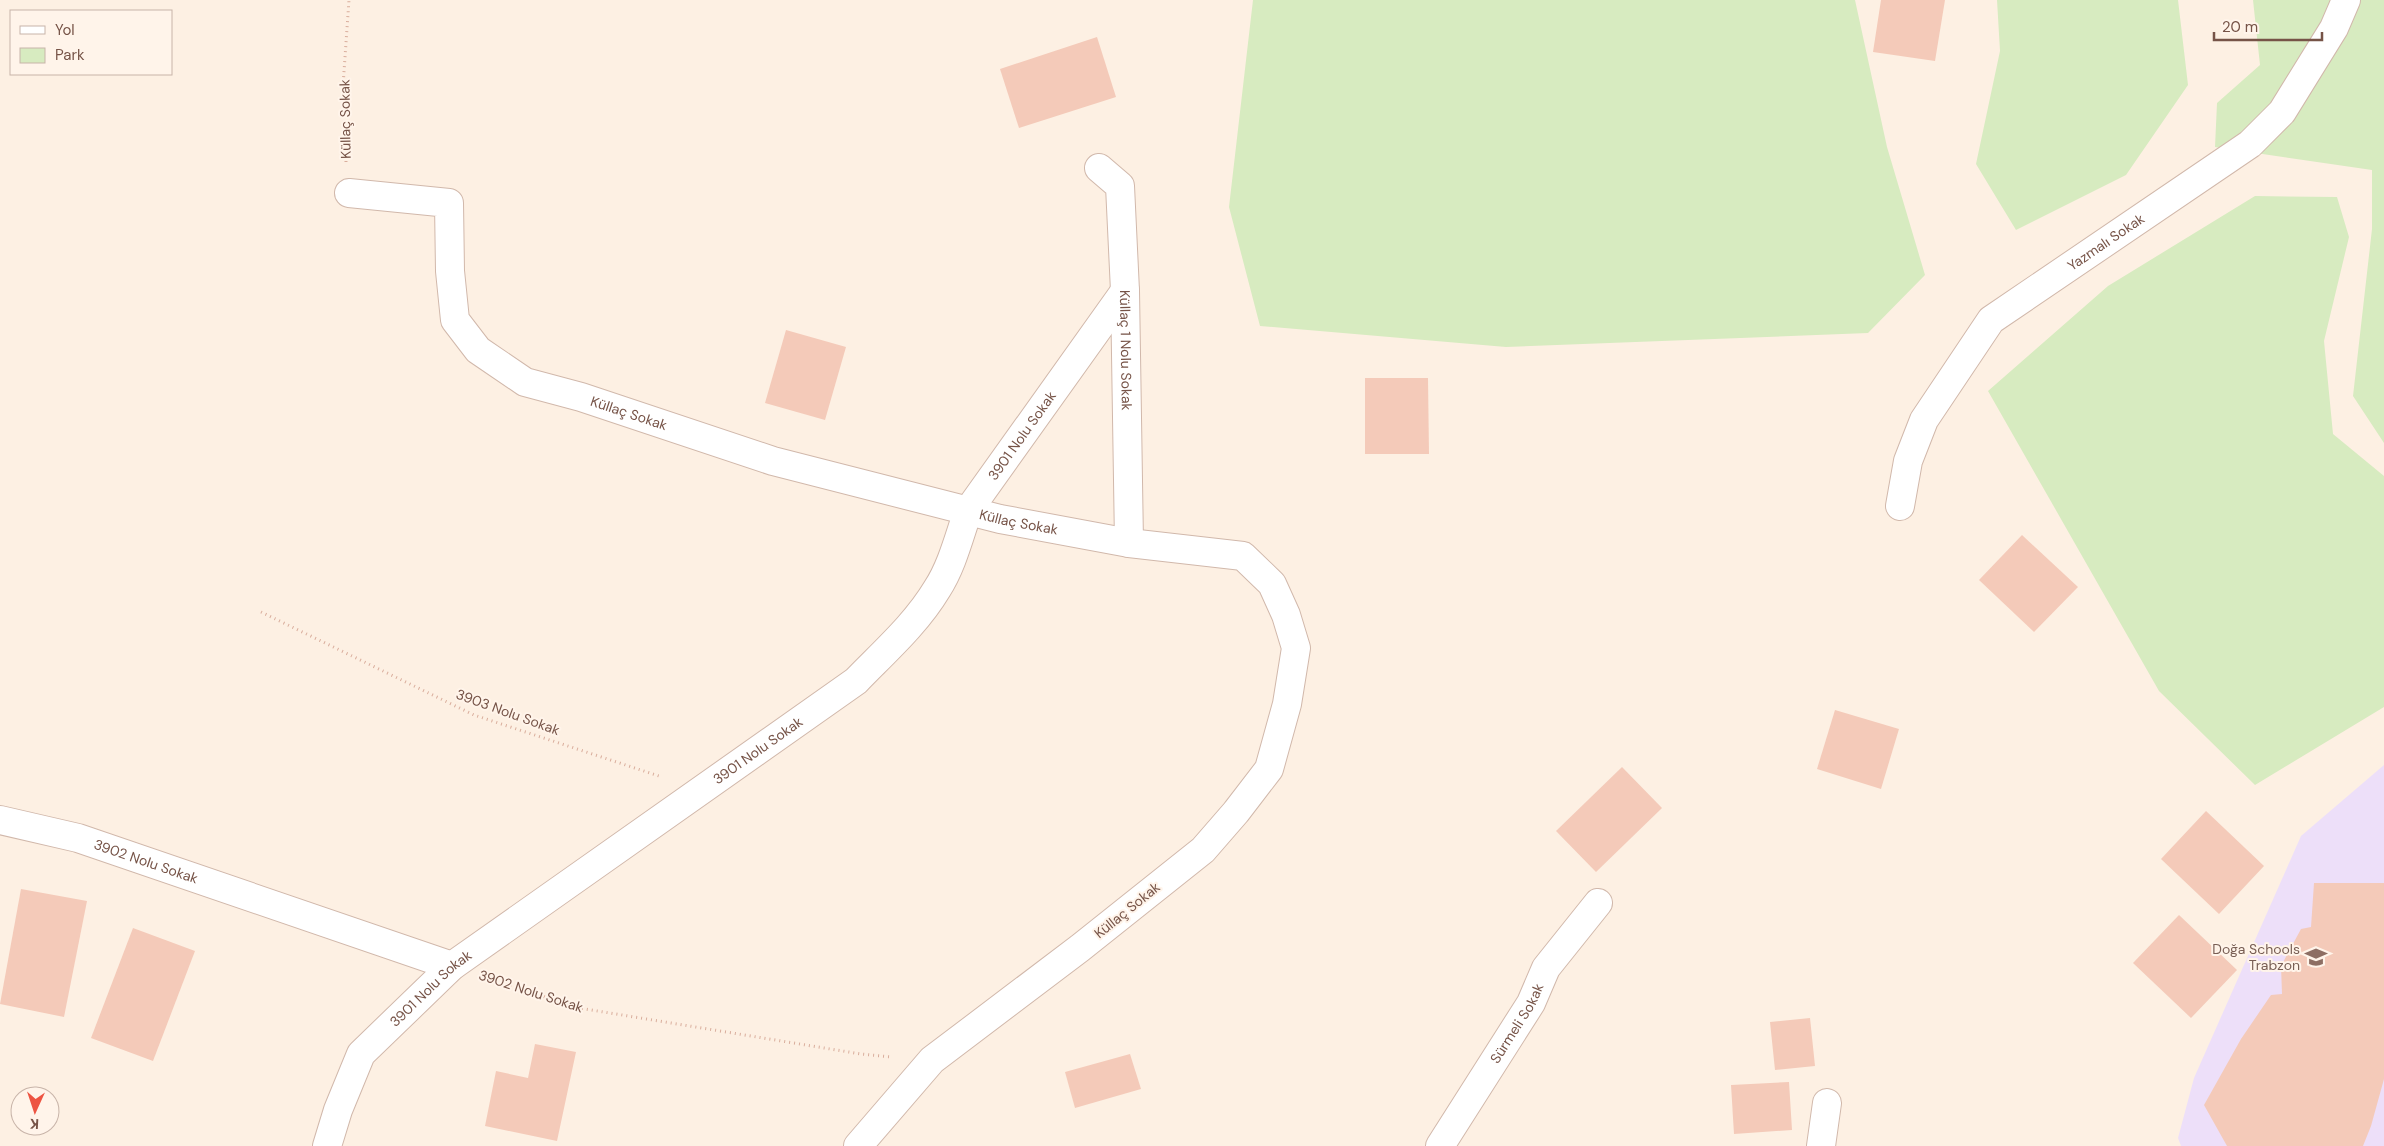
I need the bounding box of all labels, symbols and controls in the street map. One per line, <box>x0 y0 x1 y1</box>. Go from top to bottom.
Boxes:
legend <box>10 10 172 75</box>
scale bar <box>2214 10 2322 42</box>
text: 20 m <box>2222 17 2258 37</box>
text: Yol <box>55 20 75 40</box>
text: Park <box>55 45 85 65</box>
street label: Küllaç Sokak <box>335 79 355 159</box>
street label: Yazmalı Sokak <box>2064 209 2148 274</box>
street label: Küllaç 1 Nolu Sokak <box>1116 290 1136 411</box>
street label: 3901 Nolu Sokak <box>984 387 1060 484</box>
street label: Küllaç Sokak <box>588 392 670 434</box>
street label: Küllaç Sokak <box>977 505 1059 539</box>
street label: 3903 Nolu Sokak <box>454 685 562 739</box>
street label: 3901 Nolu Sokak <box>710 713 806 788</box>
street label: 3902 Nolu Sokak <box>92 835 201 887</box>
street label: Küllaç Sokak <box>1090 878 1164 942</box>
place label: Doğa Schools Trabzon <box>2212 940 2300 974</box>
school or university icon: Doğa Schools Trabzon <box>2303 944 2329 970</box>
street label: 3901 Nolu Sokak <box>386 946 475 1030</box>
street label: 3902 Nolu Sokak <box>476 966 586 1016</box>
street label: Sürmeli Sokak <box>1486 981 1547 1067</box>
north arrow <box>10 1086 60 1136</box>
text: K <box>29 1115 39 1133</box>

